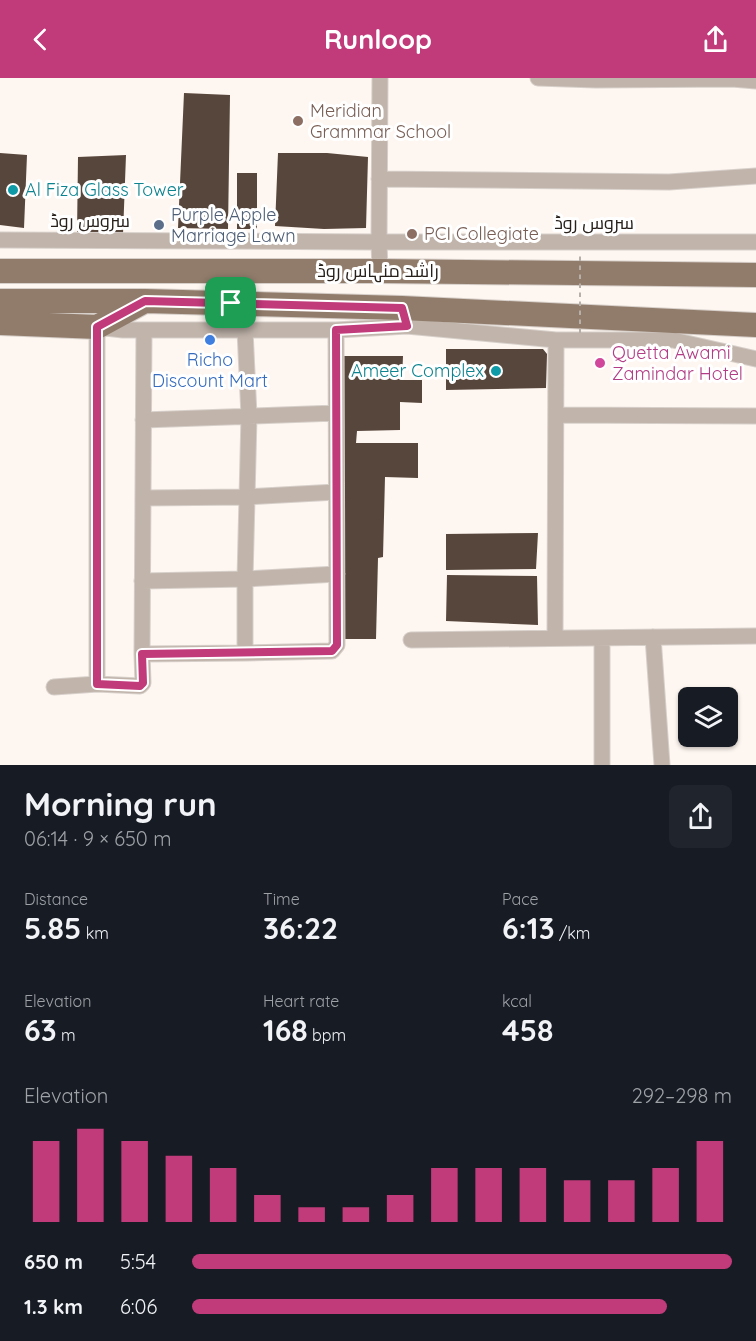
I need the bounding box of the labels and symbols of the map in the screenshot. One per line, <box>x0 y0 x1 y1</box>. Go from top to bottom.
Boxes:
place label: Meridian Grammar School <box>310 99 451 143</box>
marker: Meridian Grammar School <box>291 114 305 128</box>
place label: Al Fiza Glass Tower <box>25 178 184 201</box>
marker: Al Fiza Glass Tower <box>6 183 20 197</box>
place label: Purple Apple Marriage Lawn <box>171 203 296 247</box>
street label: سروس روڈ <box>50 209 130 232</box>
street label: سروس روڈ <box>554 211 634 234</box>
marker: Purple Apple Marriage Lawn <box>152 218 166 232</box>
place label: PCI Collegiate <box>424 222 539 245</box>
marker: PCI Collegiate <box>405 227 419 241</box>
street label: راشد منہاس روڈ <box>317 259 439 283</box>
pin <box>205 277 256 328</box>
marker: Richo Discount Mart <box>203 333 217 347</box>
place label: Quetta Awami Zamindar Hotel <box>612 341 743 385</box>
place label: Richo Discount Mart <box>152 348 268 392</box>
marker: Quetta Awami Zamindar Hotel <box>593 356 607 370</box>
place label: Ameer Complex <box>351 359 484 382</box>
marker: Ameer Complex <box>489 364 503 378</box>

